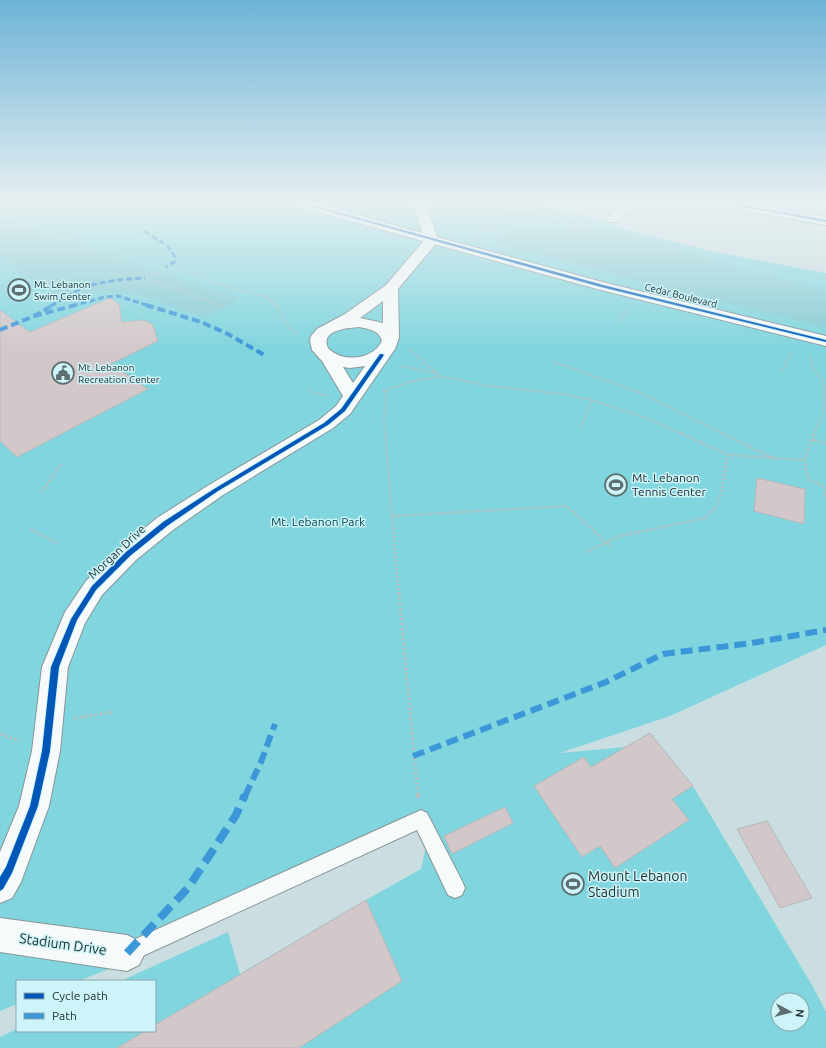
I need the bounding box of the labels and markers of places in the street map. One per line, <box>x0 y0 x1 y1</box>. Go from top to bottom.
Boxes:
sports icon: Mt. Lebanon Swim Center <box>6 277 32 303</box>
place label: Mt. Lebanon Swim Center <box>34 279 91 302</box>
public building icon: Mt. Lebanon Recreation Center <box>50 360 76 386</box>
place label: Mt. Lebanon Recreation Center <box>78 362 160 385</box>
place label: Mt. Lebanon Tennis Center <box>632 471 706 498</box>
sports icon: Mt. Lebanon Tennis Center <box>603 472 629 498</box>
place label: Mount Lebanon Stadium <box>588 868 687 900</box>
sports icon: Mount Lebanon Stadium <box>560 871 586 897</box>

